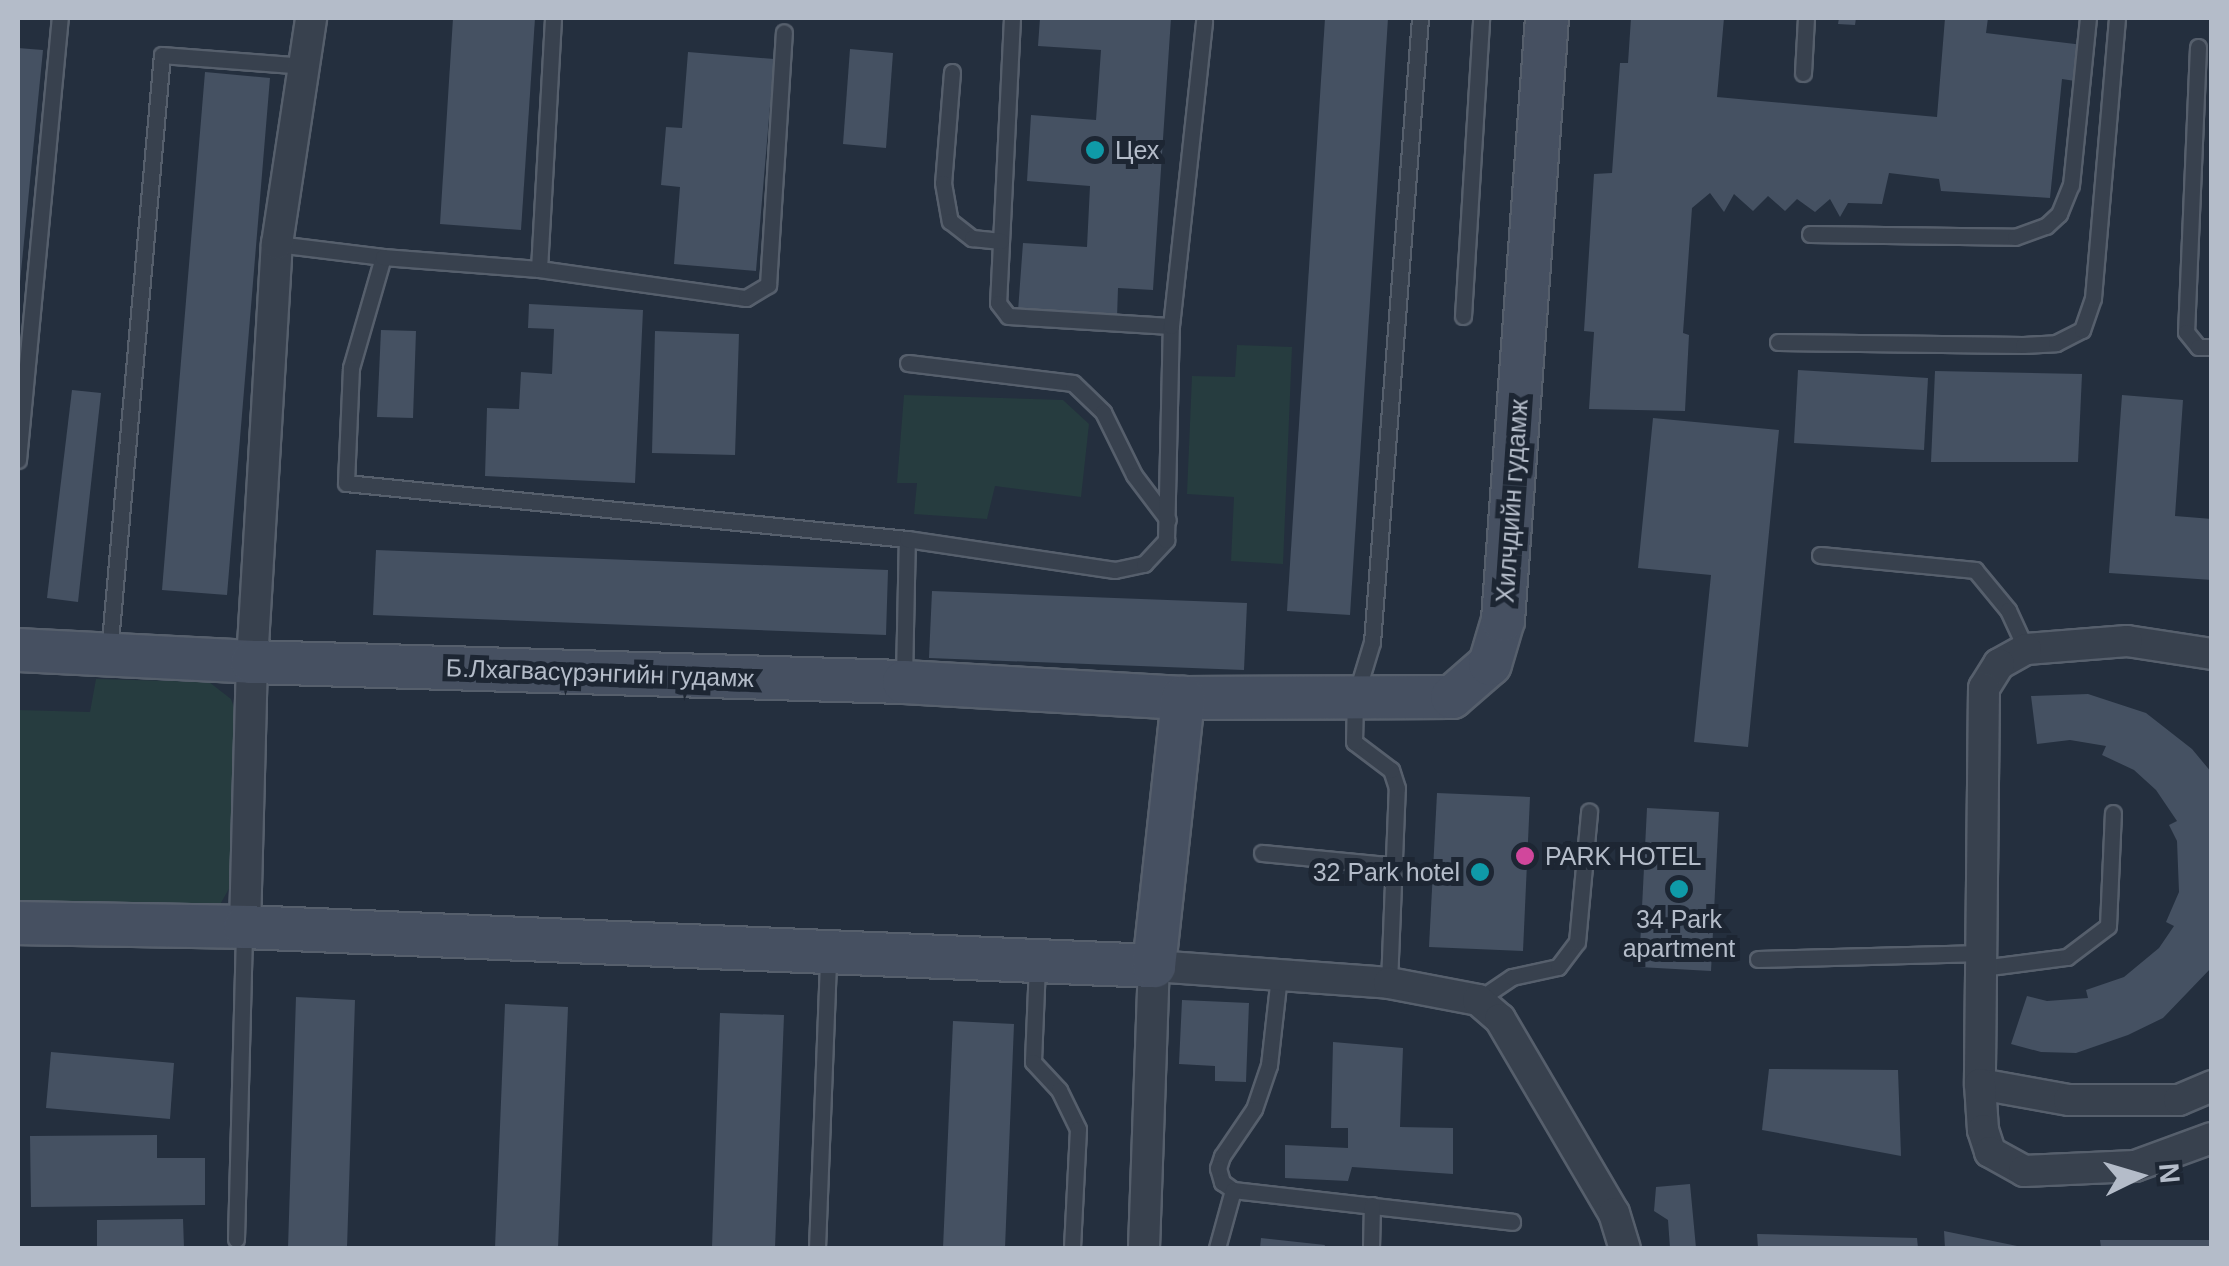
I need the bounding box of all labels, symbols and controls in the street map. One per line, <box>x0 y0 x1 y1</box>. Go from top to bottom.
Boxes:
place label: Цех <box>1115 135 1159 165</box>
marker: Цех <box>1084 139 1106 161</box>
street label: Хилчдийн гудамж <box>1490 398 1534 604</box>
street label: Б.Лхагвасүрэнгийн гудамж <box>445 653 755 693</box>
place label: PARK HOTEL <box>1545 841 1702 871</box>
marker: PARK HOTEL <box>1514 845 1536 867</box>
place label: 32 Park hotel <box>1313 857 1460 887</box>
marker: 32 Park hotel <box>1469 861 1491 883</box>
marker: 34 Park apartment <box>1668 878 1690 900</box>
place label: 34 Park apartment <box>1623 905 1735 964</box>
north arrow <box>2089 1126 2189 1226</box>
text: N <box>2153 1162 2186 1185</box>

